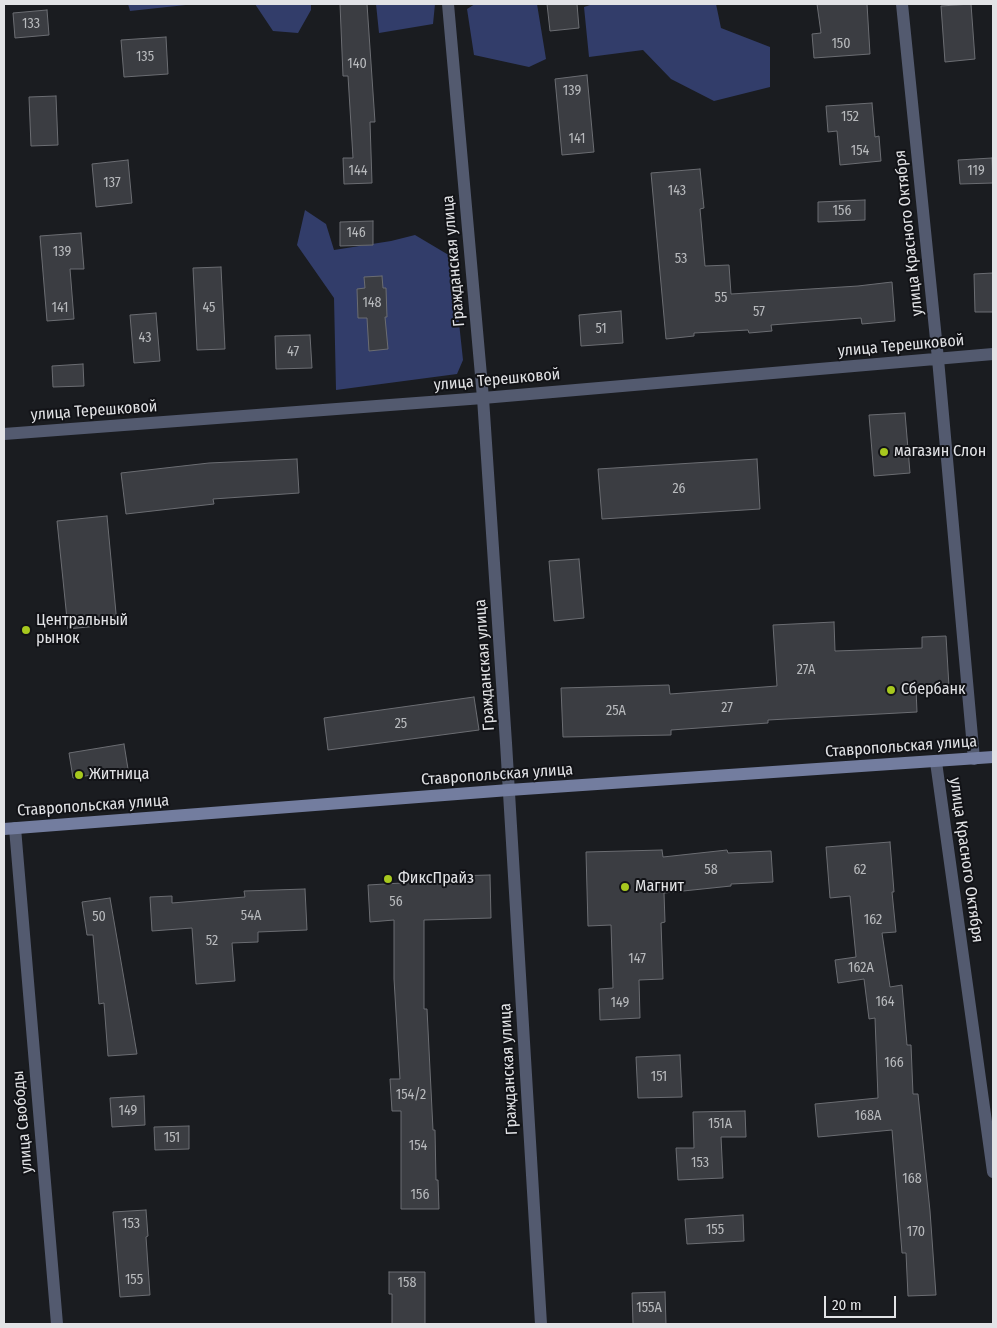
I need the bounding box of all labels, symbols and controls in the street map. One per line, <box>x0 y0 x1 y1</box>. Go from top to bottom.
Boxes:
house number: 133 <box>22 16 40 32</box>
house number: 150 <box>831 36 851 52</box>
house number: 135 <box>136 49 154 65</box>
house number: 140 <box>347 56 367 72</box>
house number: 139 <box>563 83 581 99</box>
house number: 152 <box>841 109 859 125</box>
house number: 141 <box>569 131 585 147</box>
house number: 154 <box>851 143 869 159</box>
street label: улица Красного Октября <box>891 149 927 317</box>
house number: 144 <box>348 163 368 179</box>
house number: 119 <box>967 163 985 179</box>
house number: 137 <box>103 175 121 191</box>
house number: 143 <box>668 183 686 199</box>
street label: Гражданская улица <box>439 194 469 328</box>
house number: 156 <box>833 203 851 219</box>
house number: 146 <box>346 225 366 241</box>
house number: 139 <box>53 244 71 260</box>
house number: 53 <box>675 251 687 267</box>
house number: 55 <box>715 290 727 306</box>
house number: 148 <box>362 295 382 311</box>
house number: 141 <box>52 300 68 316</box>
house number: 45 <box>202 300 216 316</box>
house number: 57 <box>753 304 765 320</box>
house number: 51 <box>595 321 607 337</box>
house number: 43 <box>139 330 151 346</box>
street label: улица Терешковой <box>837 331 965 361</box>
house number: 47 <box>287 344 299 360</box>
street label: улица Терешковой <box>433 365 561 395</box>
street label: улица Терешковой <box>30 397 158 425</box>
place label: магазин Слон <box>894 442 986 462</box>
marker: магазин Слон <box>878 446 890 458</box>
house number: 26 <box>672 481 686 497</box>
street label: Гражданская улица <box>471 599 499 731</box>
place label: Центральный рынок <box>36 611 128 649</box>
marker: Центральный рынок <box>20 624 32 636</box>
house number: 27А <box>797 662 815 678</box>
place label: Сбербанк <box>901 680 966 700</box>
marker: Сбербанк <box>885 684 897 696</box>
house number: 27 <box>721 700 733 716</box>
house number: 25А <box>606 703 626 719</box>
house number: 25 <box>395 716 407 732</box>
street label: Ставропольская улица <box>824 732 978 762</box>
street label: Ставропольская улица <box>420 760 574 790</box>
place label: Житница <box>89 765 149 785</box>
marker: Житница <box>73 769 85 781</box>
street label: улица Красного Октября <box>945 776 987 944</box>
street label: Ставропольская улица <box>16 791 170 821</box>
house number: 58 <box>704 862 718 878</box>
house number: 62 <box>854 862 866 878</box>
place label: ФиксПрайз <box>398 869 474 889</box>
marker: ФиксПрайз <box>382 873 394 885</box>
place label: Магнит <box>635 877 684 897</box>
marker: Магнит <box>619 881 631 893</box>
house number: 56 <box>389 894 403 910</box>
house number: 54А <box>241 908 261 924</box>
house number: 50 <box>92 909 106 925</box>
house number: 162 <box>864 912 882 928</box>
house number: 52 <box>206 933 218 949</box>
house number: 147 <box>628 951 646 967</box>
house number: 162А <box>848 960 874 976</box>
house number: 164 <box>875 994 895 1010</box>
house number: 149 <box>611 995 629 1011</box>
street label: Гражданская улица <box>496 1003 522 1135</box>
house number: 166 <box>884 1055 904 1071</box>
house number: 151 <box>651 1069 667 1085</box>
street label: улица Свободы <box>9 1070 37 1174</box>
house number: 154/2 <box>396 1087 426 1103</box>
house number: 149 <box>119 1103 137 1119</box>
house number: 168А <box>855 1108 881 1124</box>
house number: 151А <box>708 1116 732 1132</box>
house number: 151 <box>164 1130 180 1146</box>
house number: 154 <box>409 1138 427 1154</box>
house number: 153 <box>691 1155 709 1171</box>
house number: 168 <box>902 1171 922 1187</box>
house number: 156 <box>411 1187 429 1203</box>
house number: 153 <box>122 1216 140 1232</box>
house number: 155 <box>706 1222 724 1238</box>
house number: 170 <box>907 1224 925 1240</box>
house number: 155 <box>125 1272 143 1288</box>
house number: 158 <box>398 1275 416 1291</box>
scale bar <box>827 1286 900 1318</box>
text: 20 m <box>832 1296 862 1314</box>
house number: 155А <box>636 1300 662 1316</box>

